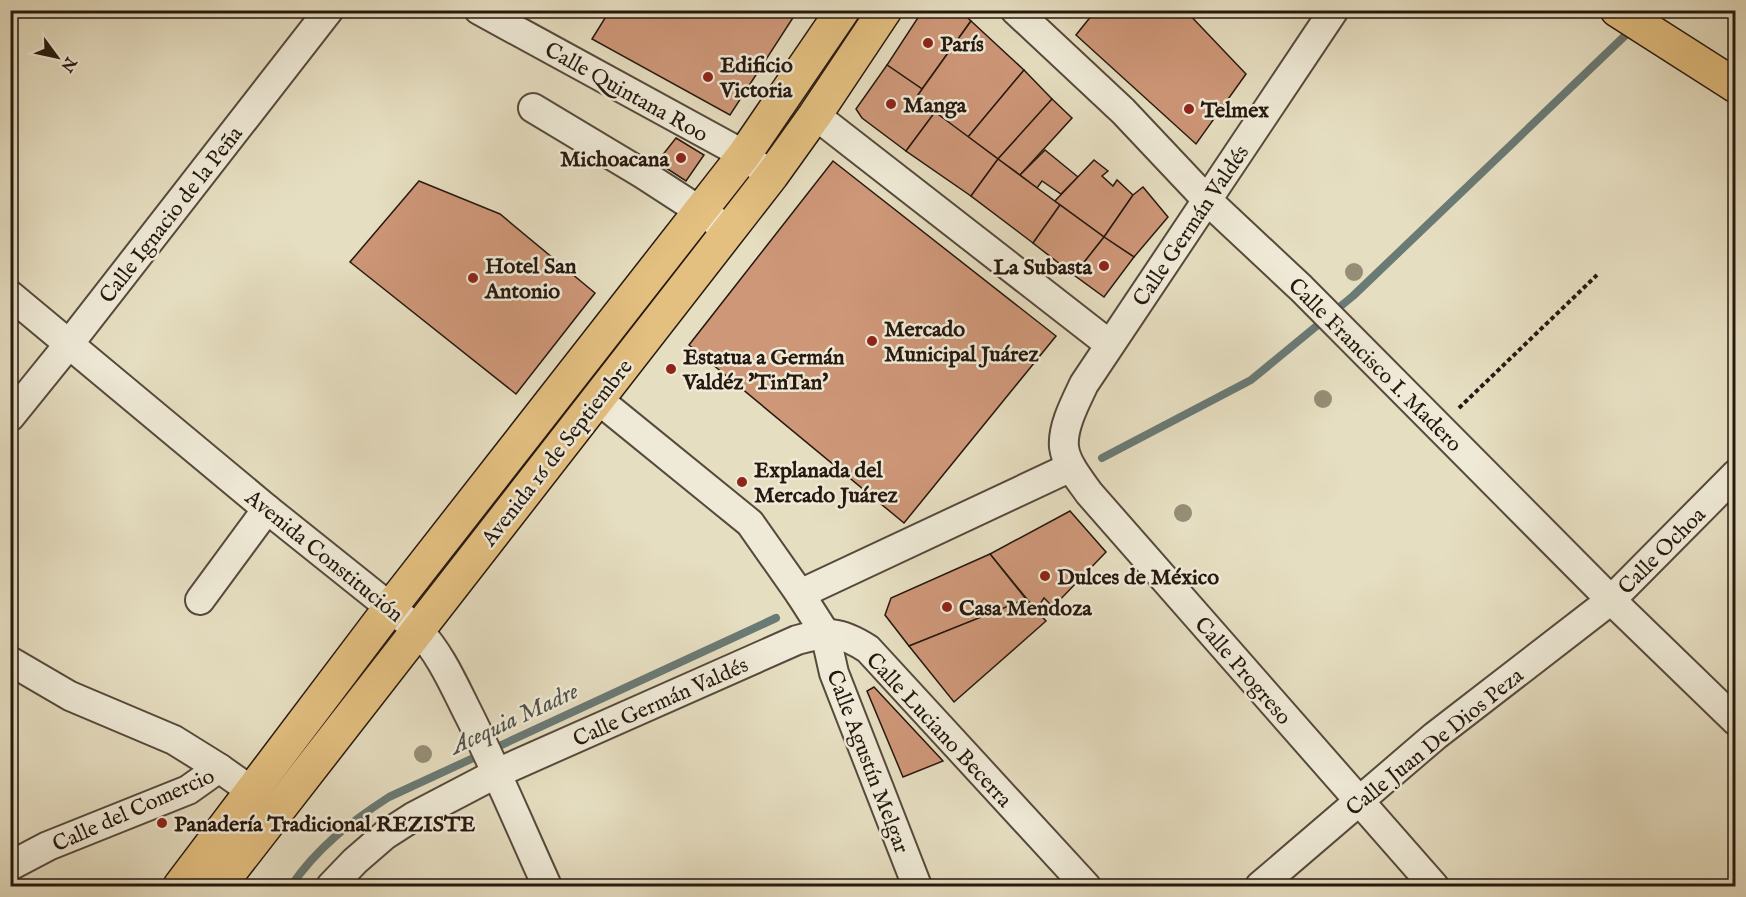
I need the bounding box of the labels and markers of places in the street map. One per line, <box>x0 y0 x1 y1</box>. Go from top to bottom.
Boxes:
place label: París <box>940 31 984 59</box>
marker: París <box>921 36 935 50</box>
place label: Edificio Victoria <box>719 52 793 105</box>
marker: Edificio Victoria <box>701 70 715 84</box>
place label: Manga <box>903 92 967 120</box>
marker: Manga <box>884 97 898 111</box>
place label: Telmex <box>1200 97 1269 125</box>
marker: Telmex <box>1182 102 1196 116</box>
place label: Michoacana <box>560 146 669 174</box>
marker: Michoacana <box>674 151 688 165</box>
place label: Hotel San Antonio <box>484 253 577 306</box>
place label: La Subasta <box>993 254 1092 282</box>
marker: La Subasta <box>1097 259 1111 273</box>
marker: Hotel San Antonio <box>466 271 480 285</box>
place label: Mercado Municipal Juárez <box>884 316 1039 369</box>
marker: Mercado Municipal Juárez <box>865 334 879 348</box>
place label: Estatua a Germán Valdéz 'TinTan' <box>682 344 845 397</box>
marker: Estatua a Germán Valdéz 'TinTan' <box>664 362 678 376</box>
place label: Explanada del Mercado Juárez <box>754 457 898 510</box>
marker: Explanada del Mercado Juárez <box>735 475 749 489</box>
place label: Dulces de México <box>1057 564 1219 592</box>
marker: Dulces de México <box>1038 569 1052 583</box>
place label: Casa Mendoza <box>959 595 1092 623</box>
marker: Casa Mendoza <box>940 600 954 614</box>
place label: Panadería Tradicional REZISTE <box>174 811 476 839</box>
marker: Panadería Tradicional REZISTE <box>155 816 169 830</box>

